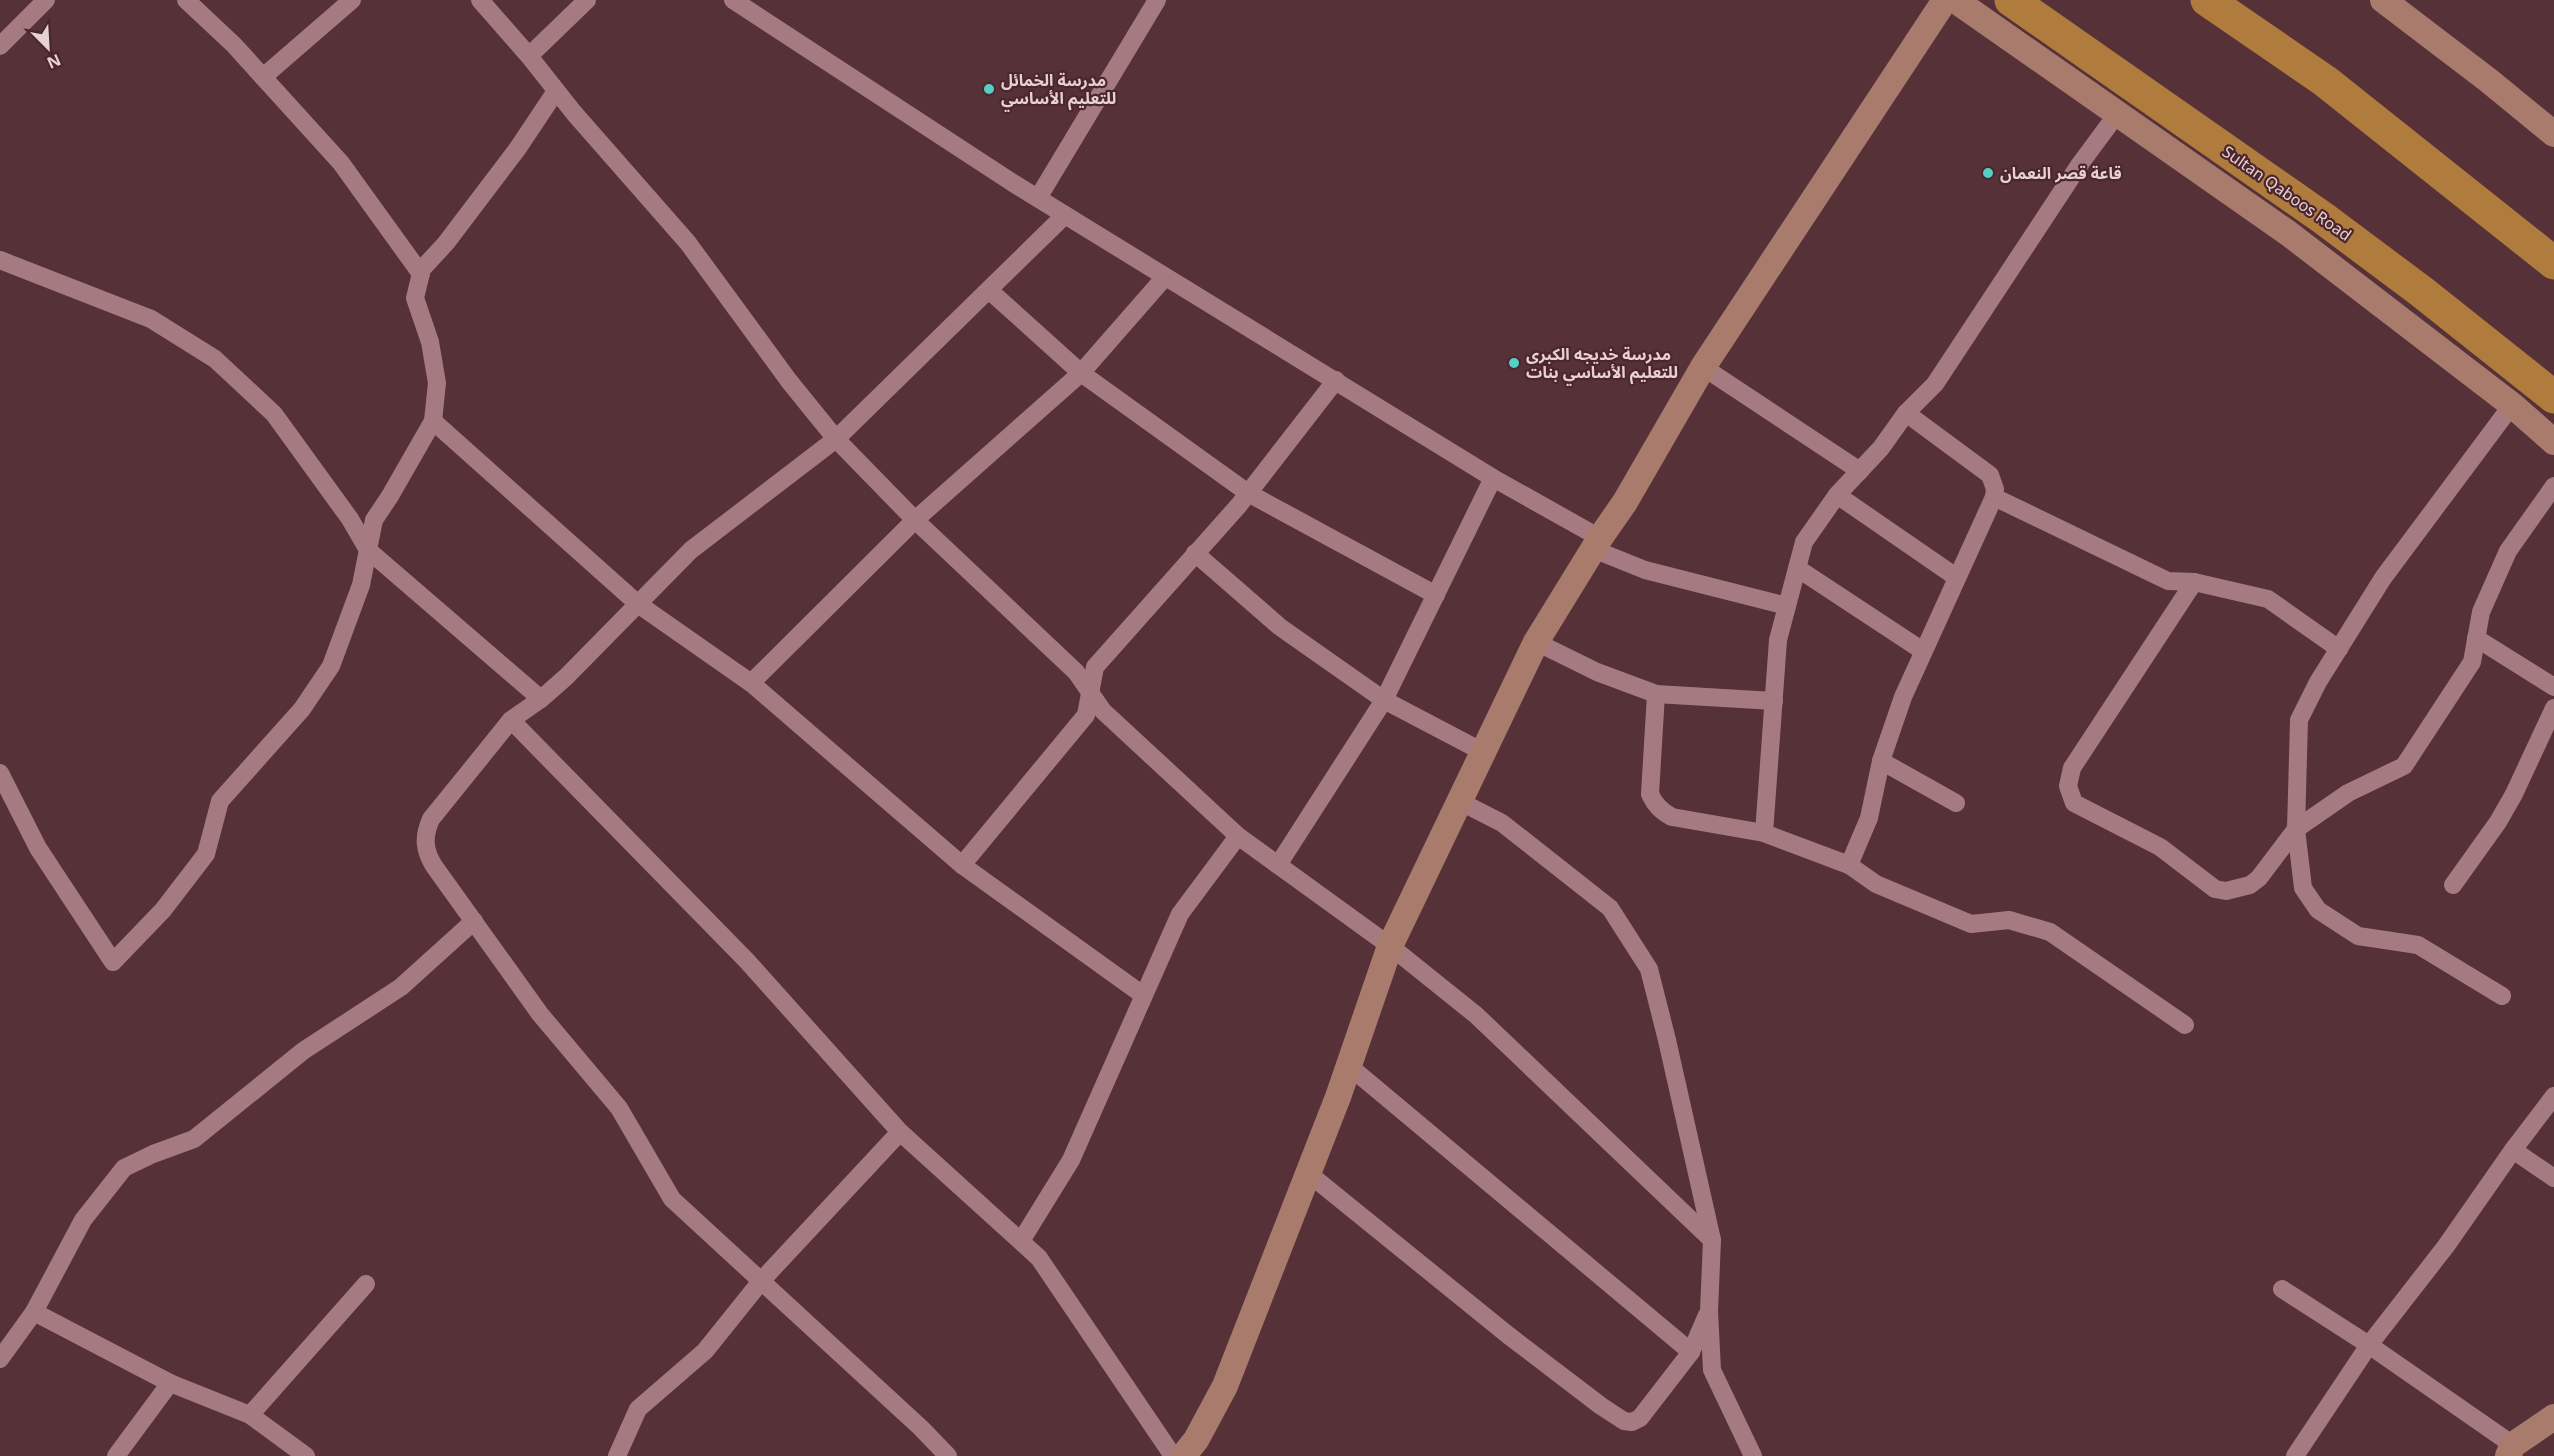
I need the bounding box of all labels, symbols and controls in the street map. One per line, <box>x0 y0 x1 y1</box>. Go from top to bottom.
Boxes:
north arrow <box>18 18 78 78</box>
text: N <box>44 49 65 74</box>
place label: مدرسة الخمائل للتعليم الأساسي <box>1001 69 1116 112</box>
marker: مدرسة الخمائل للتعليم الأساسي <box>982 82 996 96</box>
street label: Sultan Qaboos Road <box>2218 140 2356 246</box>
place label: قاعة قصر النعمان <box>2000 162 2122 184</box>
marker: قاعة قصر النعمان <box>1981 166 1995 180</box>
place label: مدرسة خديجه الكبرى للتعليم الأساسي بنات <box>1526 343 1678 386</box>
marker: مدرسة خديجه الكبرى للتعليم الأساسي بنات <box>1507 356 1521 370</box>

